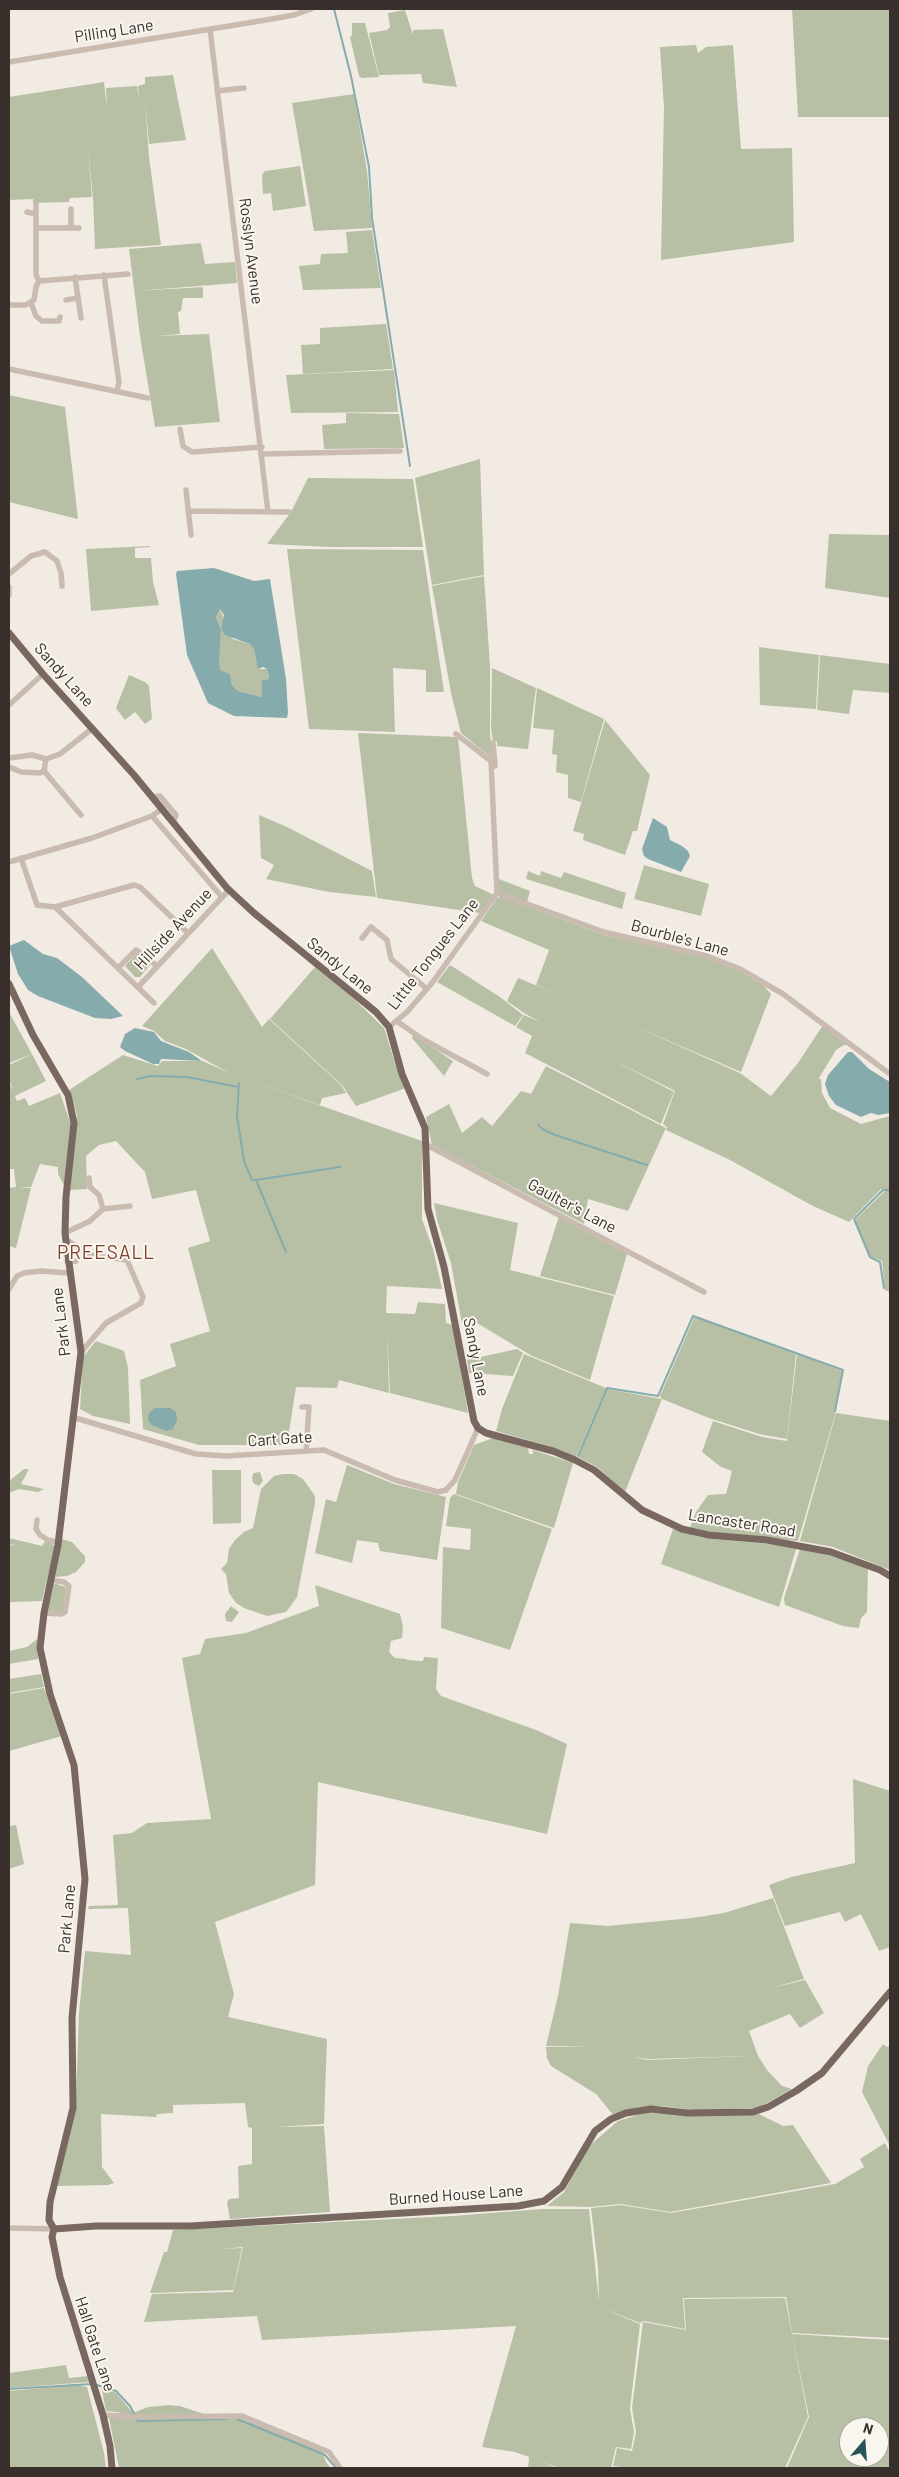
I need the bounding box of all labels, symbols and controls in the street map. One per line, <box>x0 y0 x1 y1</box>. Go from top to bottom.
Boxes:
street label: Pilling Lane <box>73 15 155 47</box>
street label: Rosslyn Avenue <box>235 197 267 305</box>
street label: Sandy Lane <box>30 639 98 711</box>
street label: Hillside Avenue <box>130 884 216 974</box>
street label: Little Tongues Lane <box>383 894 483 1014</box>
street label: Bourble's Lane <box>629 916 731 960</box>
street label: Sandy Lane <box>303 933 377 999</box>
street label: Gaulter's Lane <box>524 1175 620 1237</box>
district label: PREESALL <box>56 1242 156 1264</box>
street label: Park Lane <box>47 1287 75 1357</box>
street label: Sandy Lane <box>459 1316 493 1398</box>
street label: Cart Gate <box>247 1427 313 1451</box>
street label: Lancaster Road <box>687 1505 797 1541</box>
street label: Park Lane <box>54 1884 80 1954</box>
street label: Burned House Lane <box>388 2181 524 2209</box>
street label: Hall Gate Lane <box>71 2294 119 2394</box>
north arrow <box>839 2417 889 2467</box>
text: N <box>861 2419 876 2438</box>

